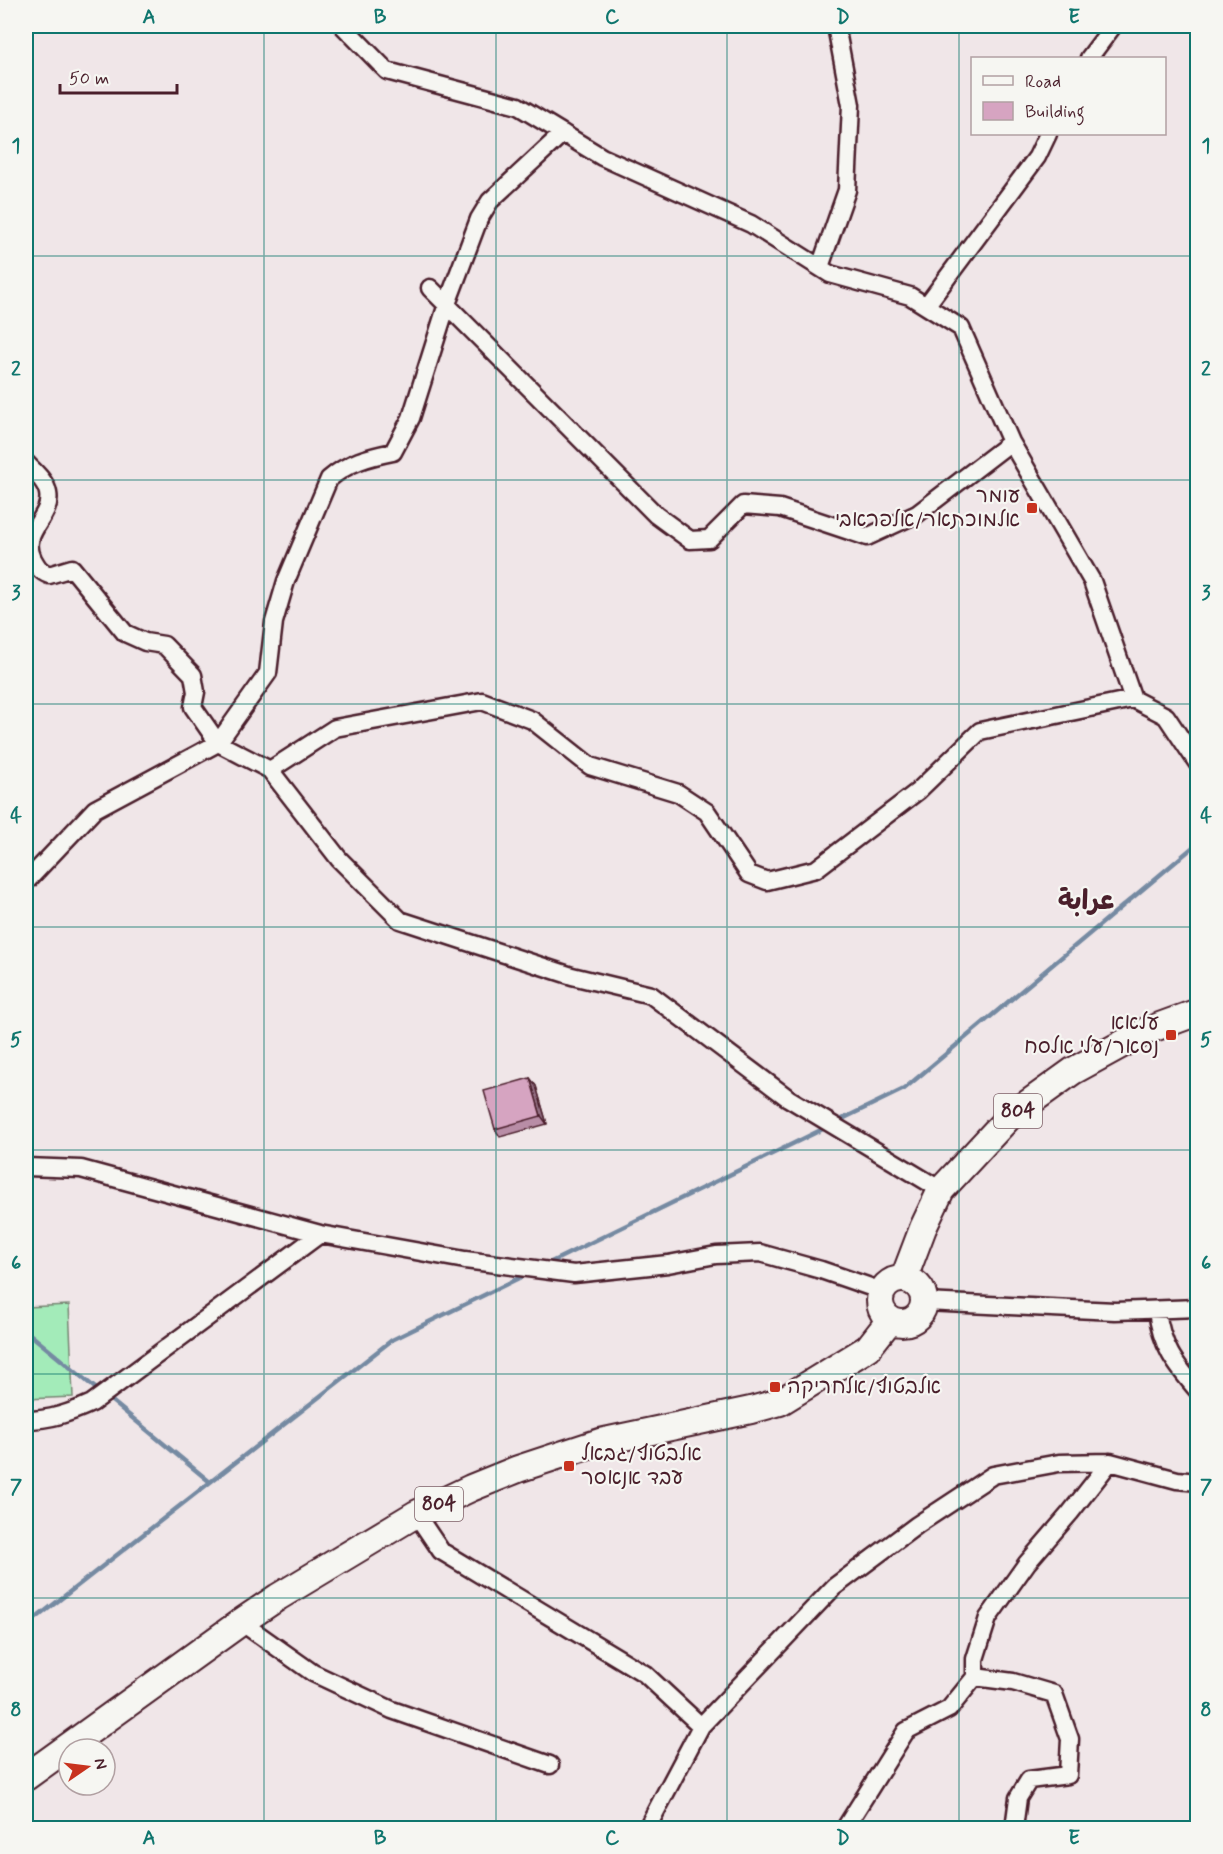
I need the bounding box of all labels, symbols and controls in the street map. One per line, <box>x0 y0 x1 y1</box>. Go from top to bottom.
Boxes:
text: A <box>142 4 156 31</box>
text: B <box>374 4 387 31</box>
text: C <box>605 4 620 31</box>
text: D <box>836 4 850 31</box>
text: E <box>1068 4 1080 31</box>
scale bar <box>60 57 177 95</box>
legend <box>971 57 1166 135</box>
text: 50 m <box>69 67 109 91</box>
text: Road <box>1025 70 1061 94</box>
text: Building <box>1025 100 1085 126</box>
text: 1 <box>12 133 20 160</box>
text: 1 <box>1202 133 1210 160</box>
text: 2 <box>11 356 21 383</box>
text: 2 <box>1201 356 1211 383</box>
place label: עומר אלמוכתאר/אלפראבי <box>835 482 1020 534</box>
marker: עומר אלמוכתאר/אלפראבי <box>1025 501 1039 515</box>
text: 3 <box>11 580 21 607</box>
text: 3 <box>1201 580 1211 607</box>
text: 4 <box>10 803 22 830</box>
text: 4 <box>1200 803 1212 830</box>
district label: عرابة <box>1058 884 1114 919</box>
place label: עלאא נסאר/עלי אלסח <box>1024 1009 1159 1061</box>
text: 5 <box>10 1027 22 1054</box>
text: 5 <box>1200 1027 1212 1054</box>
marker: עלאא נסאר/עלי אלסח <box>1164 1028 1178 1042</box>
road number: 804 <box>994 1094 1042 1128</box>
text: 6 <box>11 1250 21 1277</box>
text: 6 <box>1201 1250 1211 1277</box>
place label: אלבטוף/אלחריקה <box>787 1373 941 1401</box>
marker: אלבטוף/אלחריקה <box>768 1380 782 1394</box>
place label: אלבטוף/גבאל עבד אנאסר <box>581 1440 702 1492</box>
marker: אלבטוף/גבאל עבד אנאסר <box>562 1459 576 1473</box>
text: 7 <box>10 1474 22 1501</box>
text: 7 <box>1200 1474 1212 1501</box>
road number: 804 <box>415 1487 463 1521</box>
text: 8 <box>10 1697 22 1724</box>
text: 8 <box>1200 1697 1212 1724</box>
north arrow <box>57 1737 117 1797</box>
text: N <box>89 1756 112 1771</box>
text: A <box>142 1825 156 1852</box>
text: B <box>374 1825 387 1852</box>
text: C <box>605 1825 620 1852</box>
text: D <box>836 1825 850 1852</box>
text: E <box>1068 1825 1080 1852</box>

